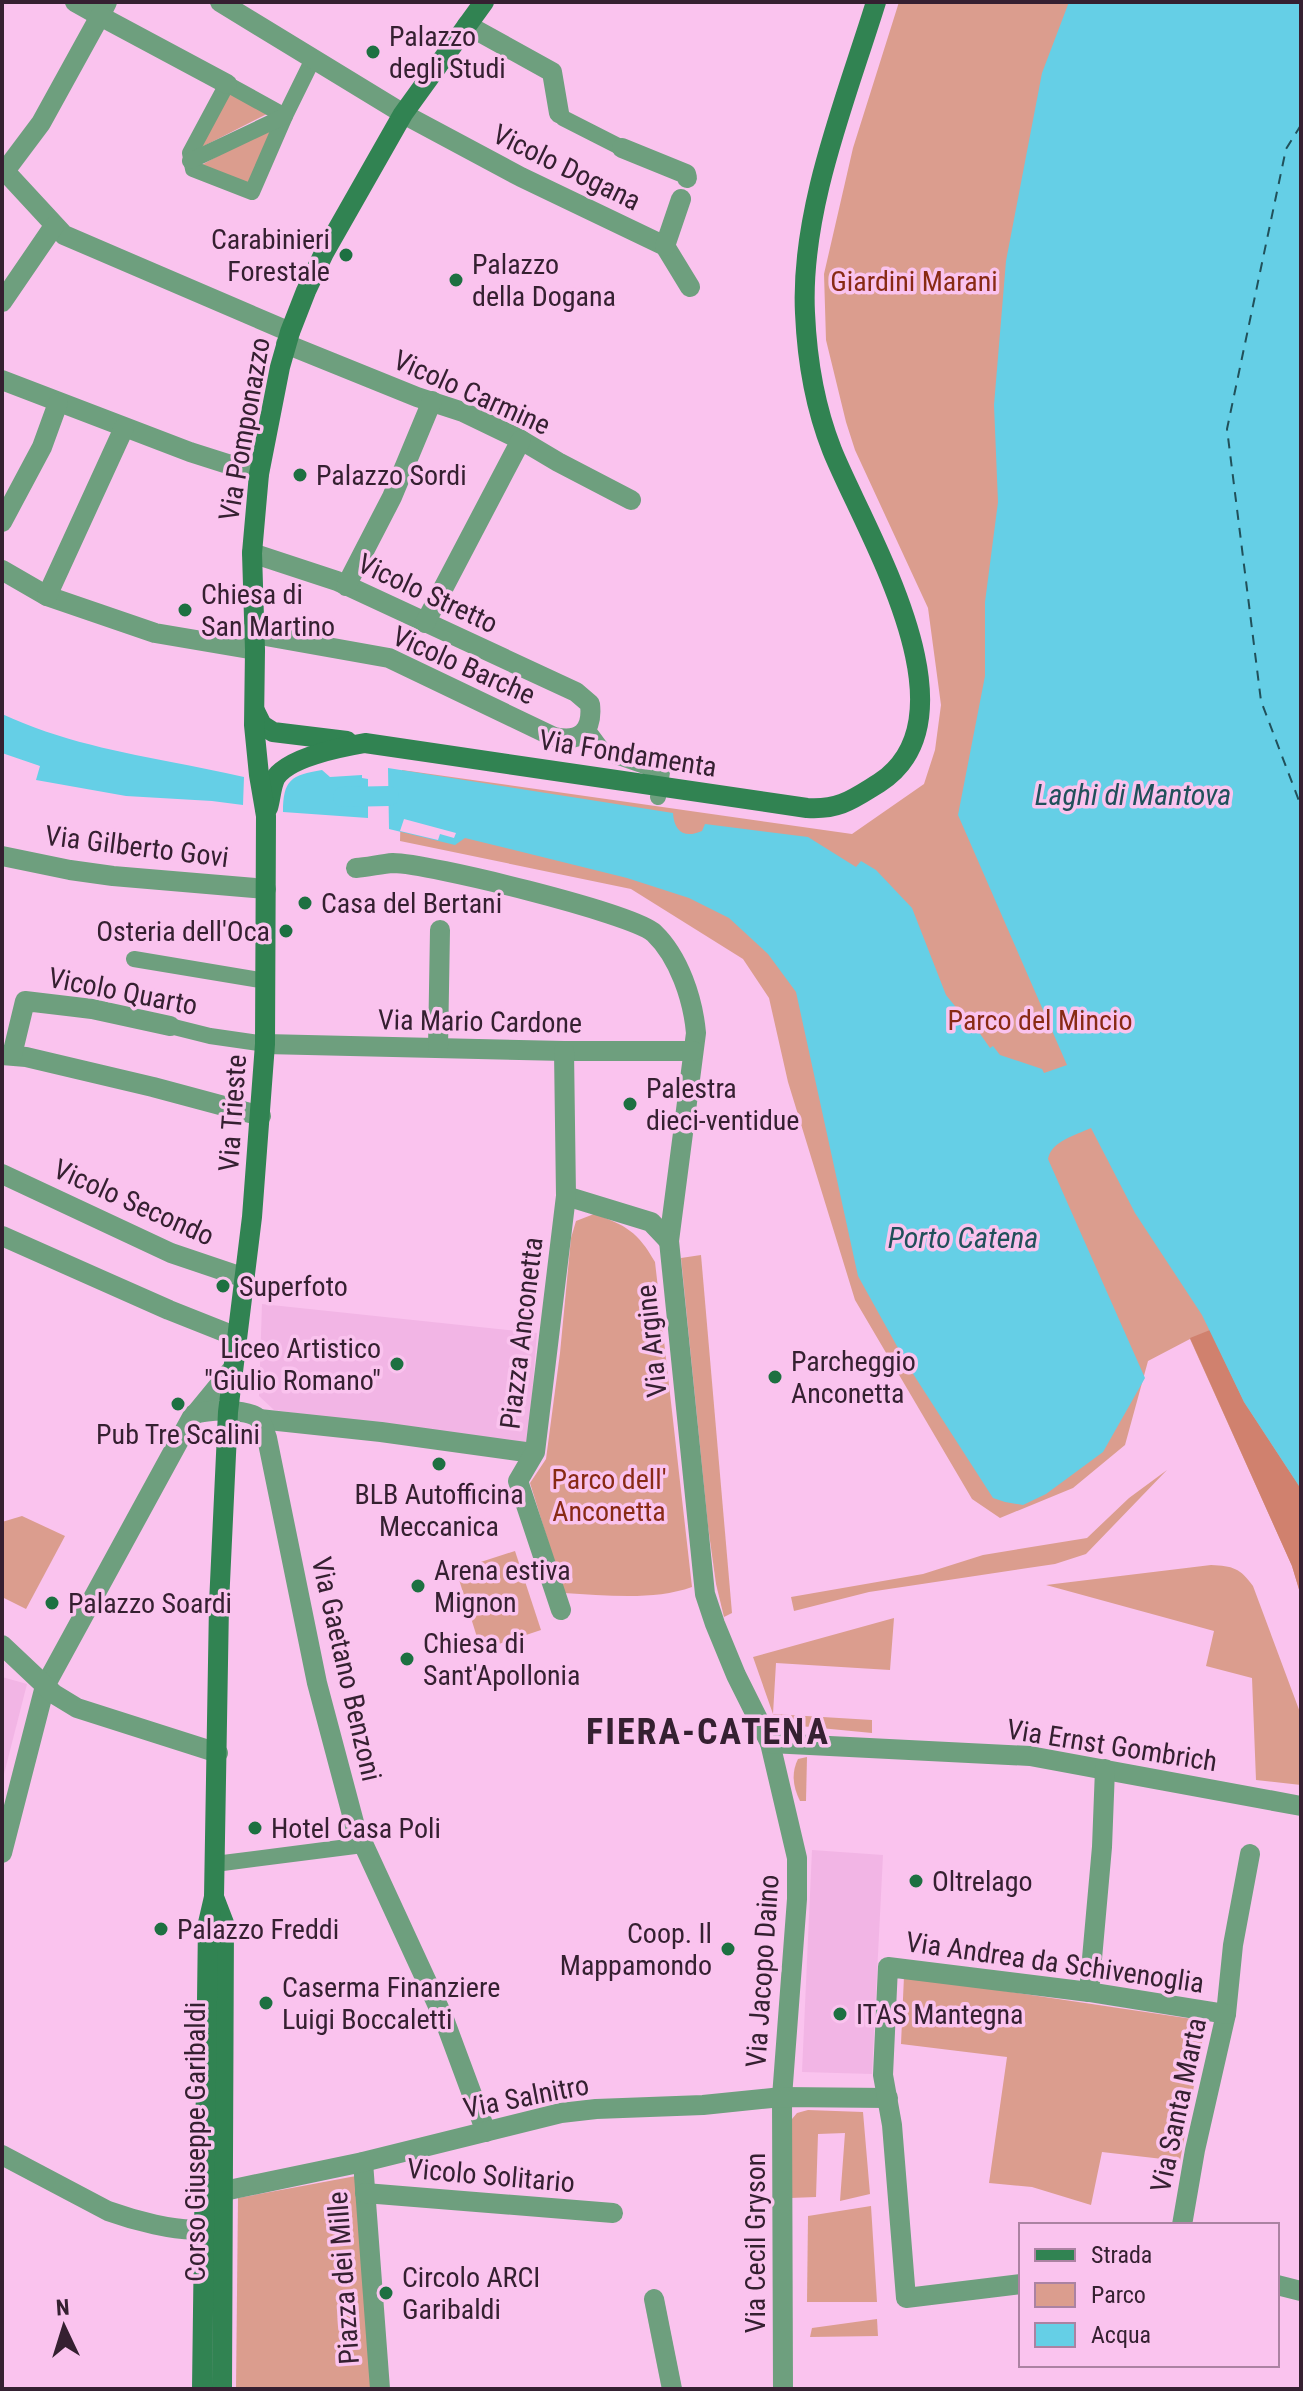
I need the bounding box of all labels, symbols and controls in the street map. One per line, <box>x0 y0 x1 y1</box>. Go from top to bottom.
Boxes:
place label: Palazzo degli Studi <box>389 20 506 85</box>
marker: Palazzo degli Studi <box>364 43 382 61</box>
street label: Vicolo Dogana <box>488 117 646 217</box>
place label: Carabinieri Forestale <box>211 223 330 288</box>
marker: Carabinieri Forestale <box>337 246 355 264</box>
place label: Palazzo della Dogana <box>472 248 616 313</box>
park label: Giardini Marani <box>830 265 998 298</box>
marker: Palazzo della Dogana <box>447 271 465 289</box>
street label: Via Pomponazzo <box>212 335 277 523</box>
street label: Vicolo Carmine <box>388 343 555 442</box>
place label: Palazzo Sordi <box>316 459 467 492</box>
marker: Palazzo Sordi <box>291 466 309 484</box>
street label: Vicolo Stretto <box>353 547 503 640</box>
place label: Chiesa di San Martino <box>201 578 335 643</box>
marker: Chiesa di San Martino <box>176 601 194 619</box>
street label: Vicolo Barche <box>387 619 540 712</box>
street label: Via Fondamenta <box>537 723 719 784</box>
water label: Laghi di Mantova <box>1035 777 1231 812</box>
street label: Via Gilberto Govi <box>43 819 231 874</box>
place label: Casa del Bertani <box>321 887 502 920</box>
marker: Casa del Bertani <box>296 894 314 912</box>
place label: Osteria dell'Oca <box>96 915 270 948</box>
marker: Osteria dell'Oca <box>277 922 295 940</box>
street label: Vicolo Quarto <box>46 961 200 1022</box>
street label: Via Mario Cardone <box>378 1003 582 1040</box>
park label: Parco del Mincio <box>948 1004 1132 1037</box>
street label: Via Trieste <box>212 1053 253 1173</box>
place label: Palestra dieci-ventidue <box>646 1072 800 1137</box>
marker: Palestra dieci-ventidue <box>621 1095 639 1113</box>
street label: Vicolo Secondo <box>48 1152 219 1253</box>
water label: Porto Catena <box>888 1220 1038 1255</box>
street label: Piazza Anconetta <box>493 1235 550 1431</box>
place label: Superfoto <box>239 1270 348 1303</box>
marker: Superfoto <box>214 1277 232 1295</box>
street label: Via Argine <box>629 1283 674 1399</box>
place label: Liceo Artistico "Giulio Romano" <box>204 1332 381 1397</box>
place label: Parcheggio Anconetta <box>791 1345 916 1410</box>
marker: Liceo Artistico "Giulio Romano" <box>388 1355 406 1373</box>
marker: Parcheggio Anconetta <box>766 1368 784 1386</box>
marker: Pub Tre Scalini <box>169 1395 187 1413</box>
place label: Pub Tre Scalini <box>96 1418 260 1451</box>
marker: BLB Autofficina Meccanica <box>430 1455 448 1473</box>
park label: Parco dell' Anconetta <box>551 1463 667 1528</box>
place label: BLB Autofficina Meccanica <box>354 1478 524 1543</box>
street label: Via Gaetano Benzoni <box>305 1554 388 1784</box>
place label: Arena estiva Mignon <box>434 1554 571 1619</box>
marker: Arena estiva Mignon <box>409 1577 427 1595</box>
place label: Palazzo Soardi <box>68 1587 232 1620</box>
marker: Palazzo Soardi <box>43 1594 61 1612</box>
place label: Chiesa di Sant'Apollonia <box>423 1627 580 1692</box>
marker: Chiesa di Sant'Apollonia <box>398 1650 416 1668</box>
district label: FIERA-CATENA <box>586 1711 830 1753</box>
street label: Via Ernst Gombrich <box>1004 1713 1219 1778</box>
place label: Hotel Casa Poli <box>271 1812 441 1845</box>
marker: Hotel Casa Poli <box>246 1819 264 1837</box>
place label: Oltrelago <box>932 1865 1033 1898</box>
marker: Oltrelago <box>907 1872 925 1890</box>
street label: Via Jacopo Daino <box>739 1873 786 2069</box>
place label: Palazzo Freddi <box>177 1913 339 1946</box>
place label: Coop. Il Mappamondo <box>560 1917 712 1982</box>
marker: Palazzo Freddi <box>152 1920 170 1938</box>
street label: Via Andrea da Schivenoglia <box>904 1925 1206 2000</box>
marker: Coop. Il Mappamondo <box>719 1940 737 1958</box>
place label: Caserma Finanziere Luigi Boccaletti <box>282 1971 500 2036</box>
marker: Caserma Finanziere Luigi Boccaletti <box>257 1994 275 2012</box>
place label: ITAS Mantegna <box>856 1998 1024 2031</box>
street label: Corso Giuseppe Garibaldi <box>179 2002 212 2282</box>
marker: ITAS Mantegna <box>831 2005 849 2023</box>
street label: Via Santa Marta <box>1144 2015 1213 2195</box>
street label: Via Salnitro <box>461 2068 592 2125</box>
street label: Vicolo Solitario <box>406 2152 576 2199</box>
street label: Via Cecil Gryson <box>739 2153 772 2333</box>
street label: Piazza dei Mille <box>321 2190 366 2366</box>
legend <box>1019 2223 1279 2367</box>
text: Strada <box>1091 2241 1152 2269</box>
place label: Circolo ARCI Garibaldi <box>402 2261 540 2326</box>
text: Parco <box>1091 2281 1146 2309</box>
marker: Circolo ARCI Garibaldi <box>377 2284 395 2302</box>
north arrow <box>24 2287 104 2367</box>
text: N <box>55 2295 70 2320</box>
text: Acqua <box>1091 2321 1151 2349</box>

